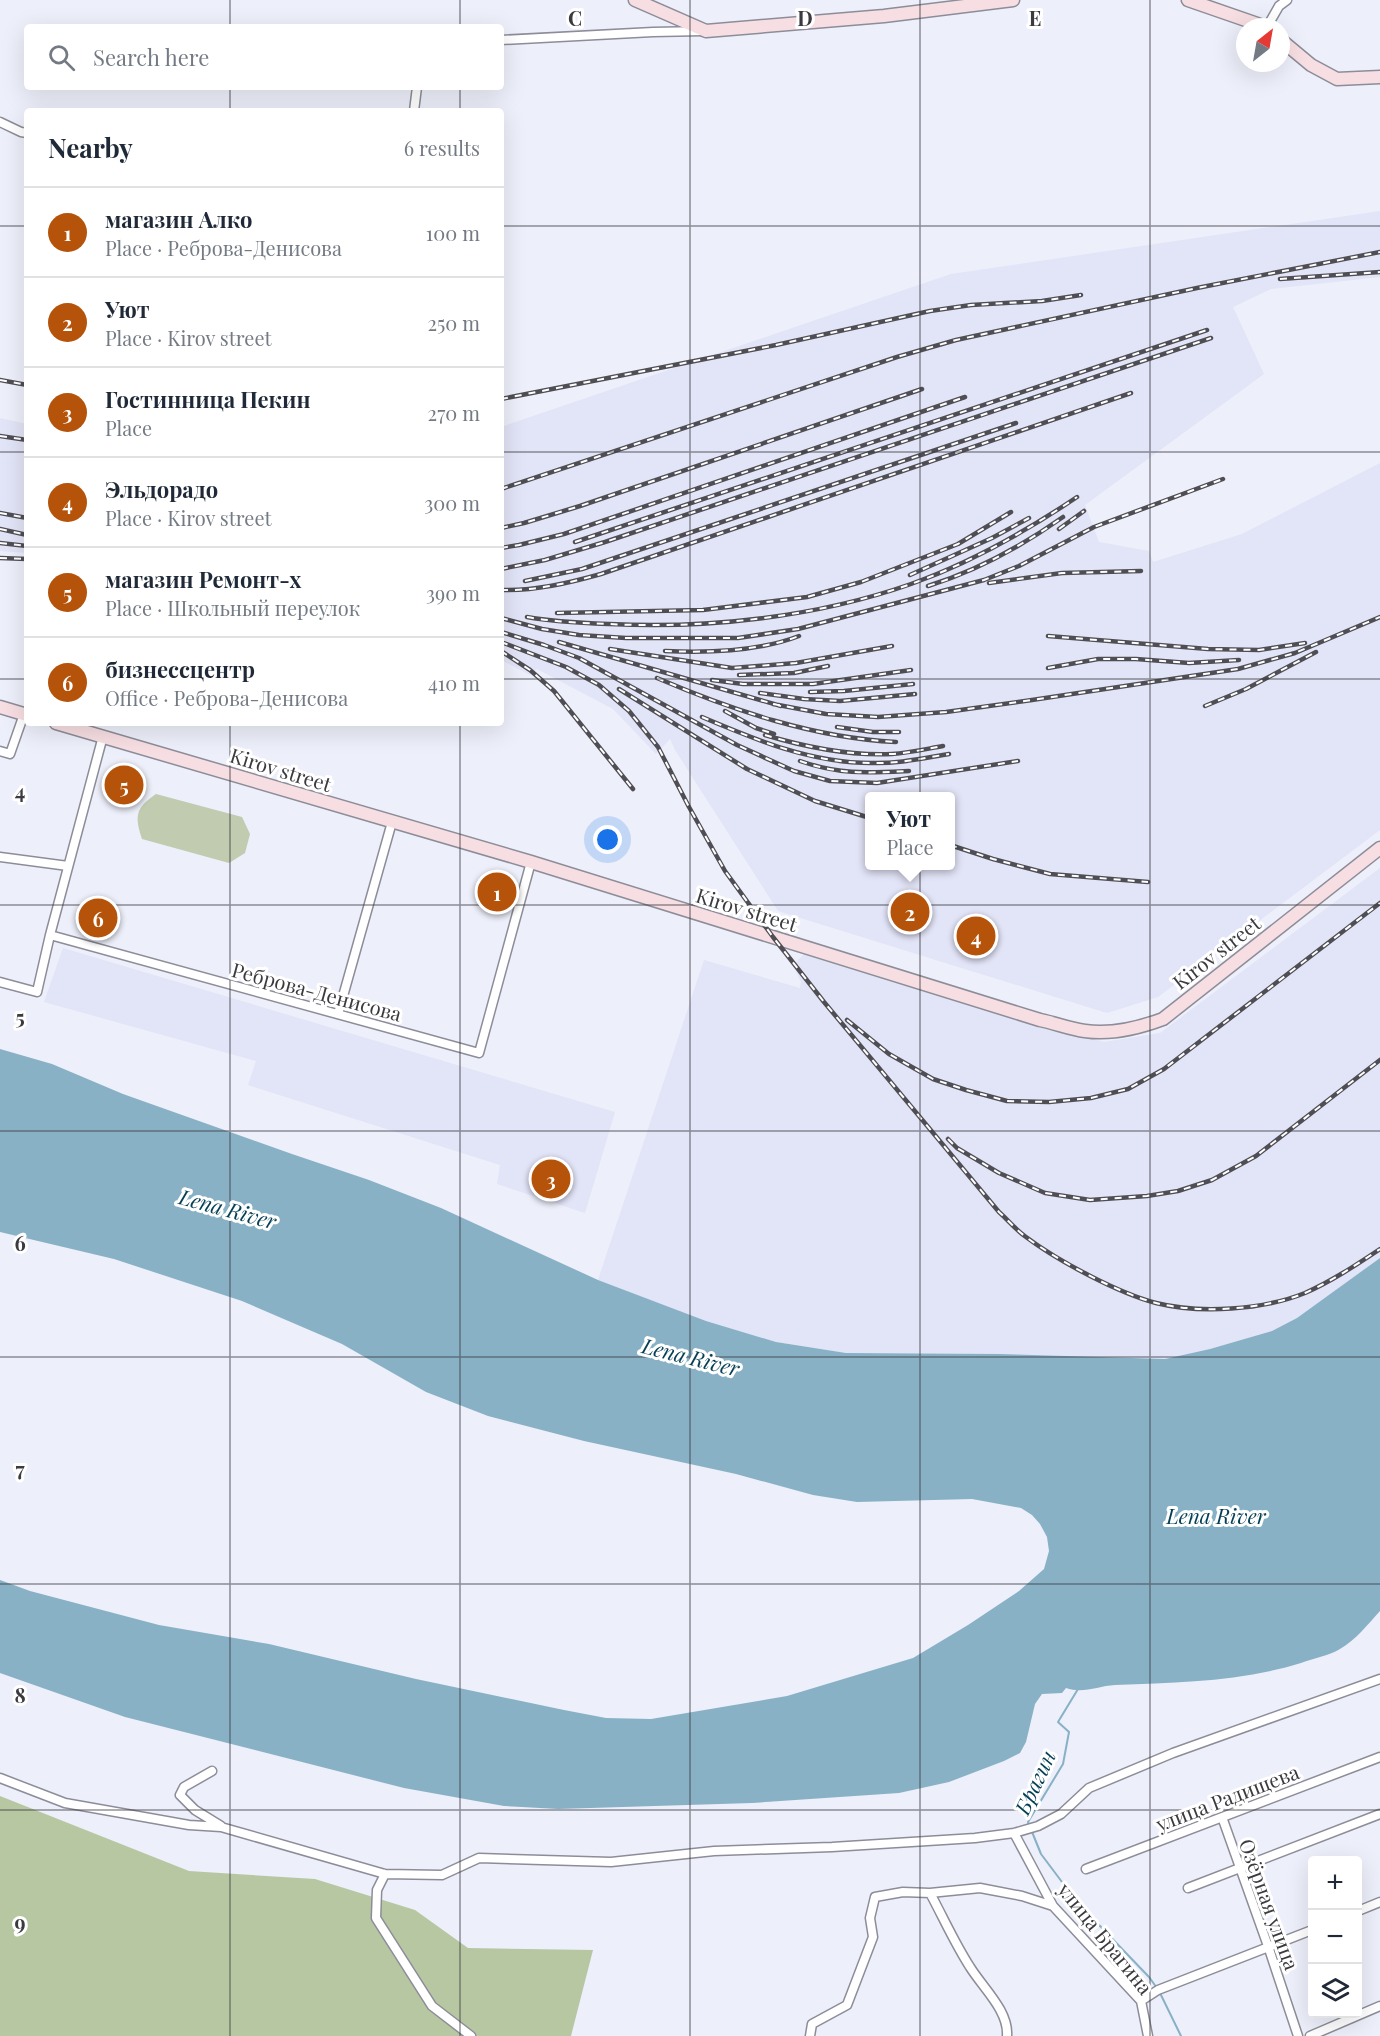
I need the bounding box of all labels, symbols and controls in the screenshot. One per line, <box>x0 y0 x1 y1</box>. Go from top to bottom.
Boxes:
text: C <box>568 4 582 31</box>
text: D <box>797 4 813 31</box>
text: E <box>1029 4 1041 31</box>
north arrow <box>1236 18 1290 72</box>
search box <box>24 24 504 90</box>
icon: search <box>45 41 78 74</box>
text: Search here <box>93 42 209 72</box>
text: Nearby <box>48 130 133 165</box>
text: 6 results <box>404 134 480 161</box>
text: магазин Алко <box>105 204 252 234</box>
text: 1 <box>64 219 71 246</box>
text: 100 m <box>426 219 480 246</box>
text: Place · Реброва-Денисова <box>105 234 342 261</box>
text: Уют <box>105 294 150 324</box>
text: 2 <box>62 309 73 336</box>
text: 250 m <box>427 309 480 336</box>
text: Place · Kirov street <box>105 324 272 351</box>
text: Гостинница Пекин <box>105 384 311 414</box>
text: 3 <box>63 399 72 426</box>
text: 270 m <box>428 399 480 426</box>
text: Place <box>105 414 152 441</box>
text: Эльдорадо <box>105 474 218 504</box>
text: 4 <box>62 489 73 516</box>
text: 300 m <box>424 489 480 516</box>
text: Place · Kirov street <box>105 504 272 531</box>
text: магазин Ремонт-х <box>105 564 301 594</box>
text: 5 <box>63 579 72 606</box>
text: 390 m <box>426 579 480 606</box>
text: Place · Школьный переулок <box>105 594 360 621</box>
text: бизнессцентр <box>105 654 255 684</box>
text: 6 <box>62 669 73 696</box>
text: 410 m <box>428 669 480 696</box>
text: Office · Реброва-Денисова <box>105 684 348 711</box>
street label: Kirov street <box>227 741 336 797</box>
pin: 5 <box>104 762 144 808</box>
text: 4 <box>15 777 25 804</box>
popup <box>865 792 955 870</box>
text: Уют <box>886 803 931 833</box>
your location <box>593 825 622 854</box>
text: Place <box>886 833 934 860</box>
pin: 1 <box>478 870 516 914</box>
street label: Kirov street <box>693 881 802 937</box>
pin: 2 <box>890 890 930 934</box>
pin: 6 <box>78 896 118 940</box>
street label: Kirov street <box>1167 909 1266 995</box>
pin: 4 <box>956 914 996 958</box>
street label: Реброва-Денисова <box>229 955 405 1027</box>
text: 5 <box>15 1003 25 1030</box>
pin: 3 <box>532 1156 570 1202</box>
water label: Lena River <box>175 1181 281 1235</box>
text: 6 <box>14 1229 26 1256</box>
water label: Lena River <box>638 1330 744 1382</box>
text: 7 <box>15 1455 25 1482</box>
water label: Lena River <box>1165 1501 1267 1529</box>
text: 8 <box>14 1681 26 1708</box>
water label: Брагин <box>1007 1745 1061 1819</box>
street label: улица Радищева <box>1151 1757 1303 1837</box>
street label: Озёрная улица <box>1234 1835 1306 1973</box>
map controls <box>1308 1856 1362 2018</box>
button: + <box>1308 1856 1362 1910</box>
street label: улица Брагина <box>1052 1876 1159 2000</box>
text: 9 <box>14 1908 26 1935</box>
button: − <box>1308 1910 1362 1964</box>
button: layers <box>1308 1964 1362 2018</box>

